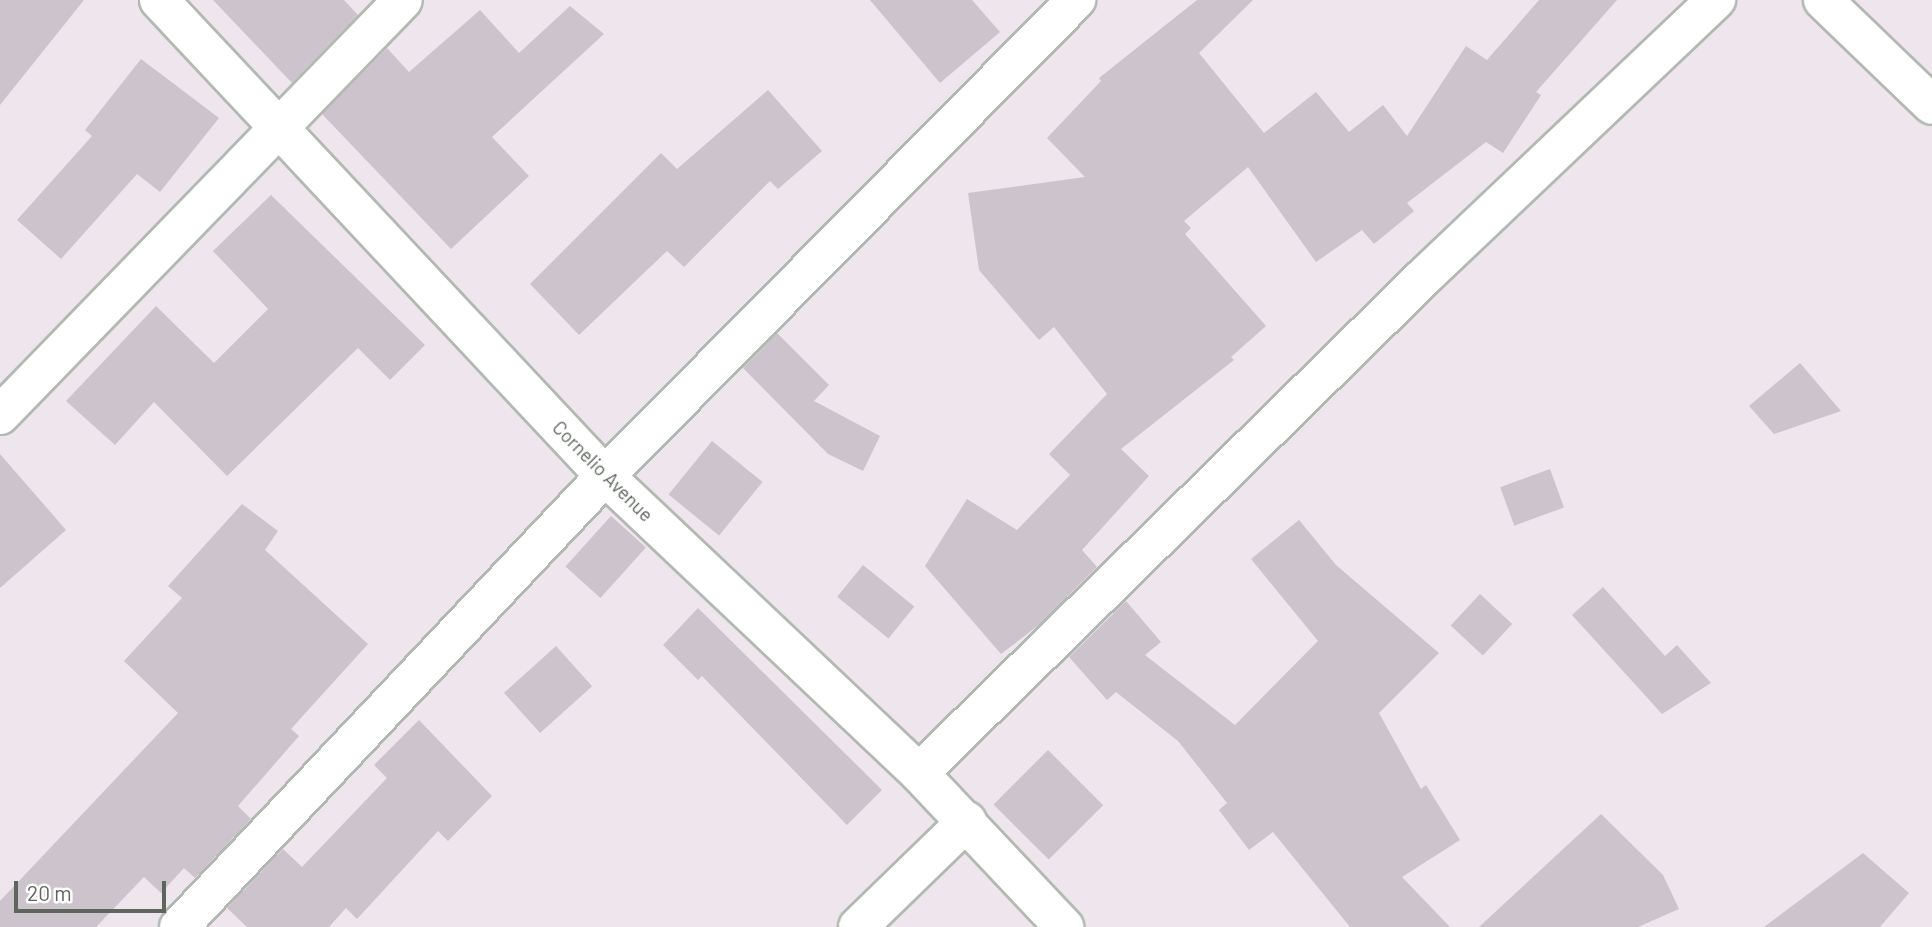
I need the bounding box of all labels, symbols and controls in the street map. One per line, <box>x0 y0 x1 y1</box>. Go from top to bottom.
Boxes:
street label: Cornelio Avenue <box>548 416 658 526</box>
scale bar <box>18 867 170 911</box>
text: 20 m <box>27 880 72 905</box>

